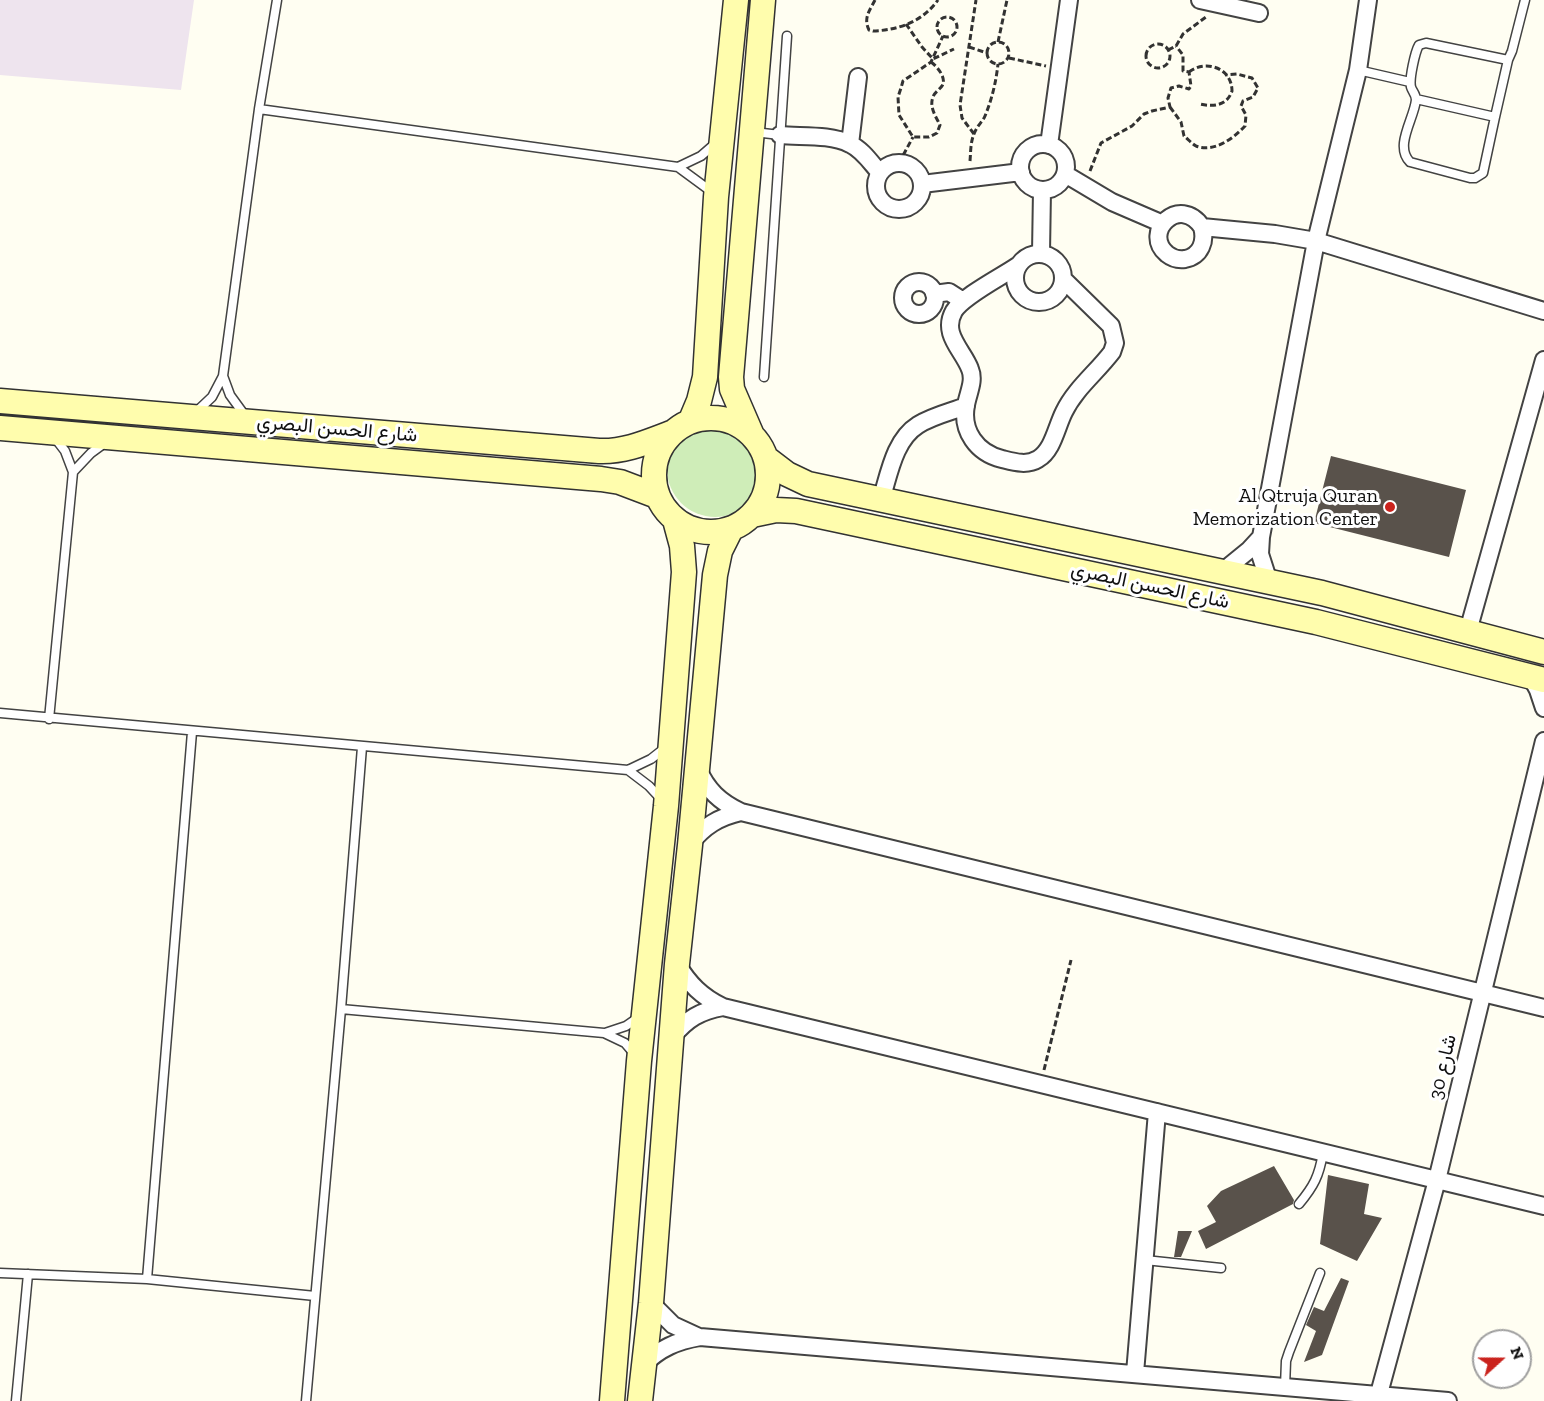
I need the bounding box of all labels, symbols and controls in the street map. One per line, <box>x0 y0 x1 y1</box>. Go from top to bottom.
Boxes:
street label: شارع الحسن البصري <box>256 410 418 448</box>
place label: Al Qtruja Quran Memorization Center <box>1193 484 1378 531</box>
marker: Al Qtruja Quran Memorization Center <box>1383 500 1397 514</box>
street label: شارع الحسن البصري <box>1069 558 1231 614</box>
street label: شارع 30 <box>1424 1032 1462 1102</box>
north arrow <box>1472 1329 1532 1389</box>
text: N <box>1506 1344 1528 1362</box>

